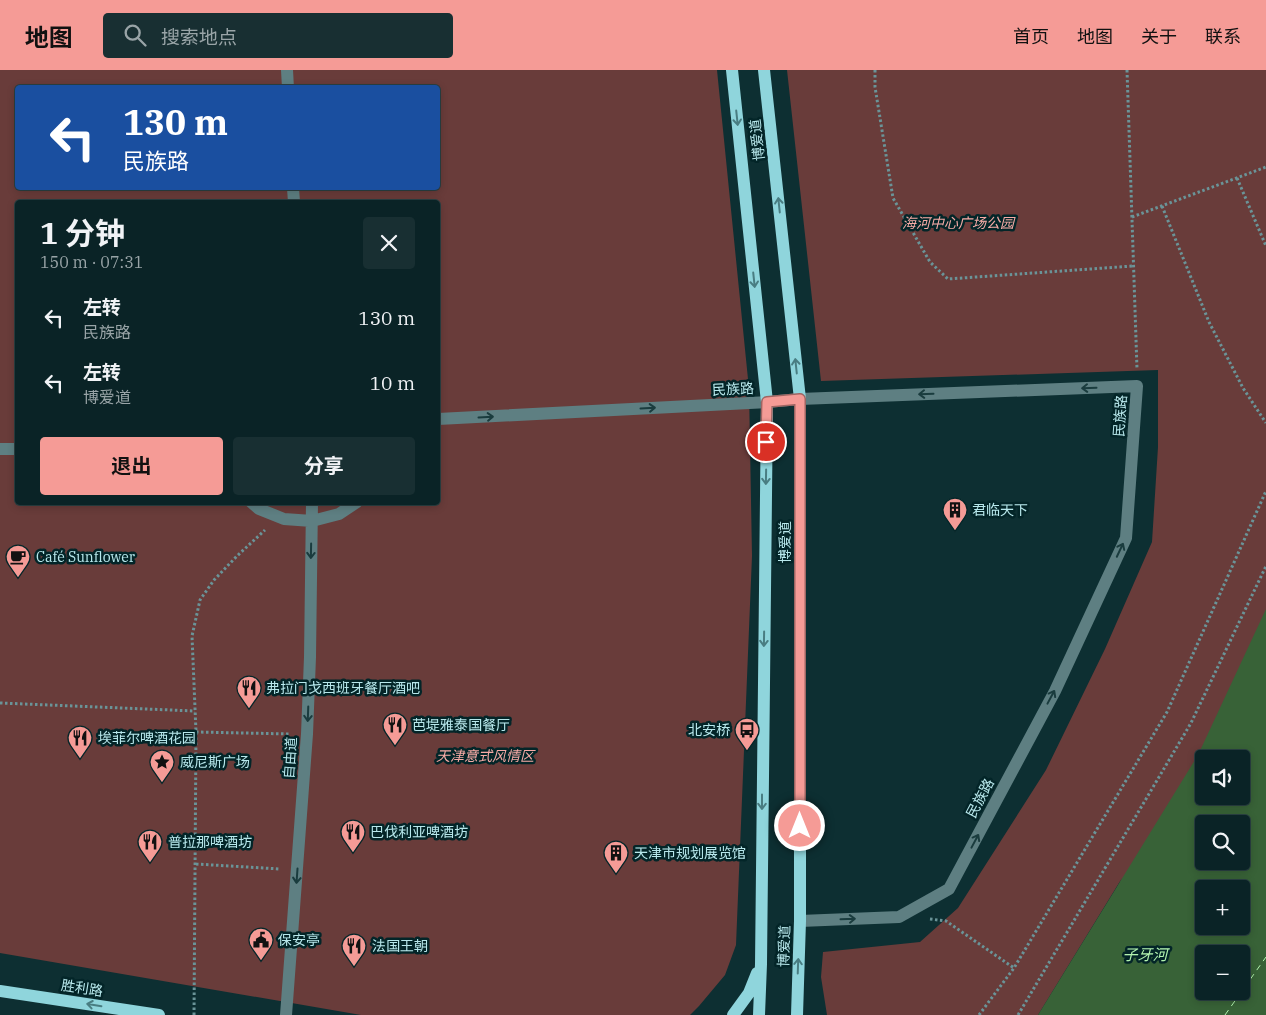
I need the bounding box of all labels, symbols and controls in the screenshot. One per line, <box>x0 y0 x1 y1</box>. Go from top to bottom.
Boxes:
search box <box>103 13 453 58</box>
text: 地图 <box>25 21 73 53</box>
icon: search <box>121 21 149 49</box>
text: 搜索地点 <box>161 25 237 49</box>
text: 首页 <box>1013 25 1049 48</box>
text: 地图 <box>1077 25 1113 48</box>
text: 关于 <box>1141 25 1177 48</box>
text: 联系 <box>1205 25 1241 48</box>
text: 130 m <box>123 99 228 145</box>
icon: left <box>40 105 105 170</box>
one-way arrow <box>732 110 742 126</box>
street label: 博爱道 <box>746 118 768 162</box>
text: 民族路 <box>123 146 189 175</box>
one-way arrow <box>774 197 784 213</box>
text: 1 分钟 <box>40 213 125 252</box>
park label: 海河中心广场公园 <box>902 214 1016 232</box>
button: close <box>363 217 415 269</box>
text: 150 m · 07:31 <box>40 252 143 272</box>
one-way arrow <box>749 272 759 288</box>
text: 左转 <box>83 295 121 319</box>
icon: left <box>40 304 68 332</box>
text: 130 m <box>358 306 415 330</box>
text: 民族路 <box>83 322 131 342</box>
one-way arrow <box>791 359 801 375</box>
text: 左转 <box>83 360 121 384</box>
icon: left <box>40 369 68 397</box>
text: 10 m <box>370 371 415 395</box>
street label: 民族路 <box>712 379 754 399</box>
one-way arrow <box>1081 383 1097 393</box>
text: 博爱道 <box>83 387 131 407</box>
one-way arrow <box>918 390 934 399</box>
street label: 民族路 <box>1110 394 1130 438</box>
one-way arrow <box>640 404 656 413</box>
one-way arrow <box>478 412 494 421</box>
pin <box>745 421 787 463</box>
icon: arrive <box>752 428 780 456</box>
button: 退出 <box>40 437 223 495</box>
button: 分享 <box>233 437 415 495</box>
one-way arrow <box>761 468 771 485</box>
building icon: 君临天下 <box>942 497 968 531</box>
place label: 君临天下 <box>972 501 1028 519</box>
street label: 博爱道 <box>776 521 794 563</box>
one-way arrow <box>307 543 316 559</box>
one-way arrow <box>1116 543 1125 558</box>
cafe icon: Café Sunflower <box>5 544 31 578</box>
place label: Café Sunflower <box>36 548 136 566</box>
one-way arrow <box>759 631 769 647</box>
restaurant icon: 弗拉门戈西班牙餐厅酒吧 <box>236 675 262 709</box>
place label: 弗拉门戈西班牙餐厅酒吧 <box>266 679 420 697</box>
one-way arrow <box>1047 690 1056 705</box>
one-way arrow <box>303 705 312 721</box>
restaurant icon: 芭堤雅泰国餐厅 <box>382 712 408 746</box>
place label: 芭堤雅泰国餐厅 <box>412 716 510 734</box>
bus stop icon: 北安桥 <box>734 717 760 751</box>
place label: 北安桥 <box>688 721 730 739</box>
restaurant icon: 埃菲尔啤酒花园 <box>67 725 93 759</box>
place label: 埃菲尔啤酒花园 <box>98 729 196 747</box>
street label: 自由道 <box>280 736 300 780</box>
park label: 天津意式风情区 <box>436 747 536 765</box>
place icon: 威尼斯广场 <box>149 749 175 783</box>
map controls <box>1195 750 1250 1000</box>
button: sound <box>1195 750 1250 805</box>
place label: 威尼斯广场 <box>180 753 250 771</box>
street label: 民族路 <box>962 775 998 821</box>
one-way arrow <box>757 794 767 810</box>
position arrow <box>773 799 825 851</box>
button: search <box>1195 815 1250 870</box>
restaurant icon: 巴伐利亚啤酒坊 <box>340 819 366 853</box>
place label: 巴伐利亚啤酒坊 <box>370 823 468 841</box>
restaurant icon: 普拉那啤酒坊 <box>137 829 163 863</box>
place label: 普拉那啤酒坊 <box>168 833 252 851</box>
one-way arrow <box>970 833 980 848</box>
building icon: 天津市规划展览馆 <box>603 840 629 874</box>
place label: 天津市规划展览馆 <box>634 844 746 862</box>
one-way arrow <box>292 868 301 884</box>
button: + <box>1195 880 1250 935</box>
one-way arrow <box>840 914 856 923</box>
street label: 博爱道 <box>774 925 794 967</box>
public building icon: 保安亭 <box>248 927 274 961</box>
place label: 保安亭 <box>278 931 320 949</box>
restaurant icon: 法国王朝 <box>341 933 367 967</box>
place label: 法国王朝 <box>372 937 428 955</box>
water label: 子牙河 <box>1122 945 1170 964</box>
button: − <box>1195 945 1250 1000</box>
one-way arrow <box>793 959 803 975</box>
street label: 胜利路 <box>60 976 104 1000</box>
one-way arrow <box>86 1000 102 1010</box>

